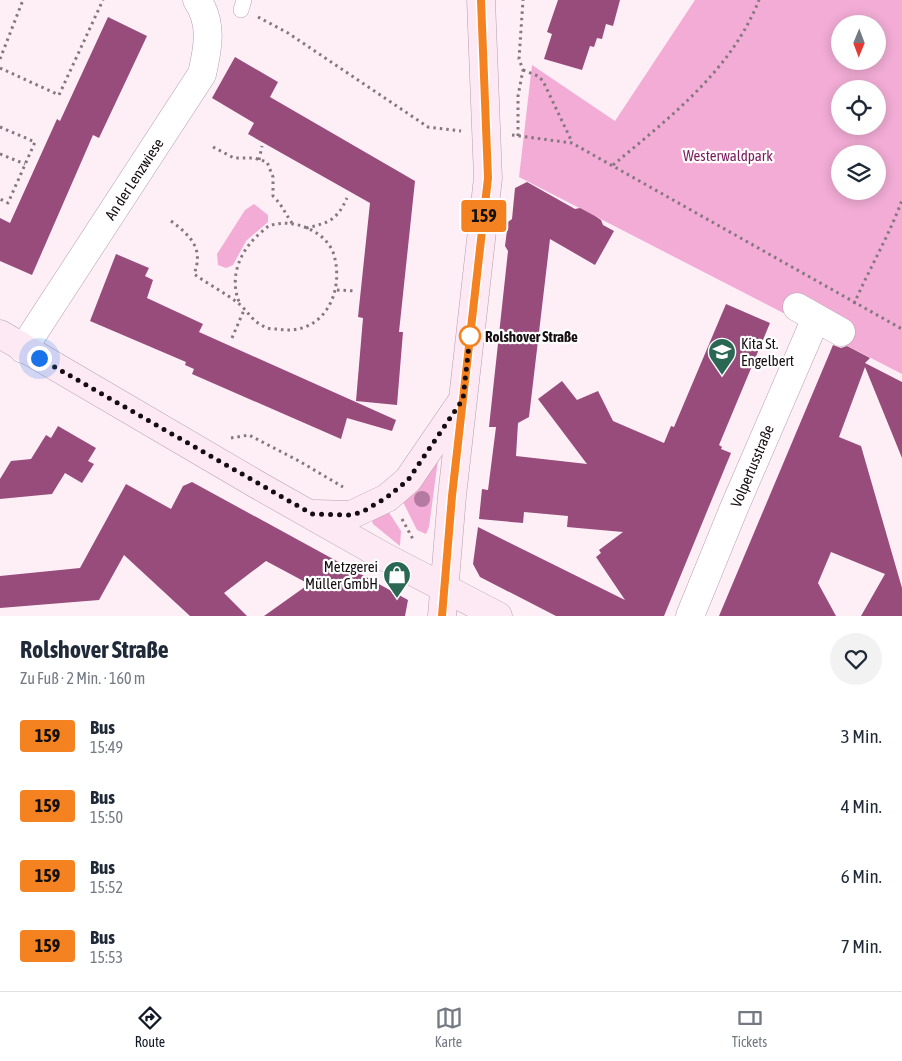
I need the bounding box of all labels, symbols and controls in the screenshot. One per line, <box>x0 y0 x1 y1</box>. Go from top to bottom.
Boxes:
north arrow <box>831 15 886 70</box>
map controls <box>831 15 886 200</box>
button: locate <box>831 80 886 135</box>
street label: An der Lenzwiese <box>101 135 167 223</box>
button: layers <box>831 145 886 200</box>
park label: Westerwaldpark <box>683 147 773 164</box>
line badge: 159 <box>455 200 513 232</box>
text: 159 <box>471 205 497 226</box>
marker: Rolshover Straße <box>459 325 481 347</box>
place label: Rolshover Straße <box>485 328 578 345</box>
place label: Kita St. Engelbert <box>741 335 794 369</box>
school or university icon: Kita St. Engelbert <box>707 337 737 376</box>
your location <box>27 346 52 371</box>
street label: Volpertusstraße <box>727 422 777 510</box>
place label: Metzgerei Müller GmbH <box>305 558 378 592</box>
shop icon: Metzgerei Müller GmbH <box>382 560 412 599</box>
button: heart <box>830 633 882 685</box>
text: Rolshover Straße <box>20 636 169 663</box>
text: Zu Fuß · 2 Min. · 160 m <box>20 669 145 687</box>
text: Bus <box>90 716 115 738</box>
text: 159 <box>35 725 60 746</box>
text: 3 Min. <box>841 725 882 747</box>
text: 15:49 <box>90 738 123 756</box>
text: Bus <box>90 786 115 808</box>
text: 159 <box>35 795 60 816</box>
text: 4 Min. <box>841 795 882 817</box>
text: 15:50 <box>90 808 123 826</box>
text: Bus <box>90 856 115 878</box>
text: 159 <box>35 865 60 886</box>
text: 6 Min. <box>841 865 882 887</box>
text: 15:52 <box>90 878 123 896</box>
text: Bus <box>90 926 115 948</box>
text: 159 <box>35 935 60 956</box>
text: 7 Min. <box>841 935 882 957</box>
text: 15:53 <box>90 948 123 966</box>
tab: Route <box>135 1004 165 1050</box>
tab: Karte <box>435 1004 463 1050</box>
tab: Tickets <box>732 1004 767 1050</box>

